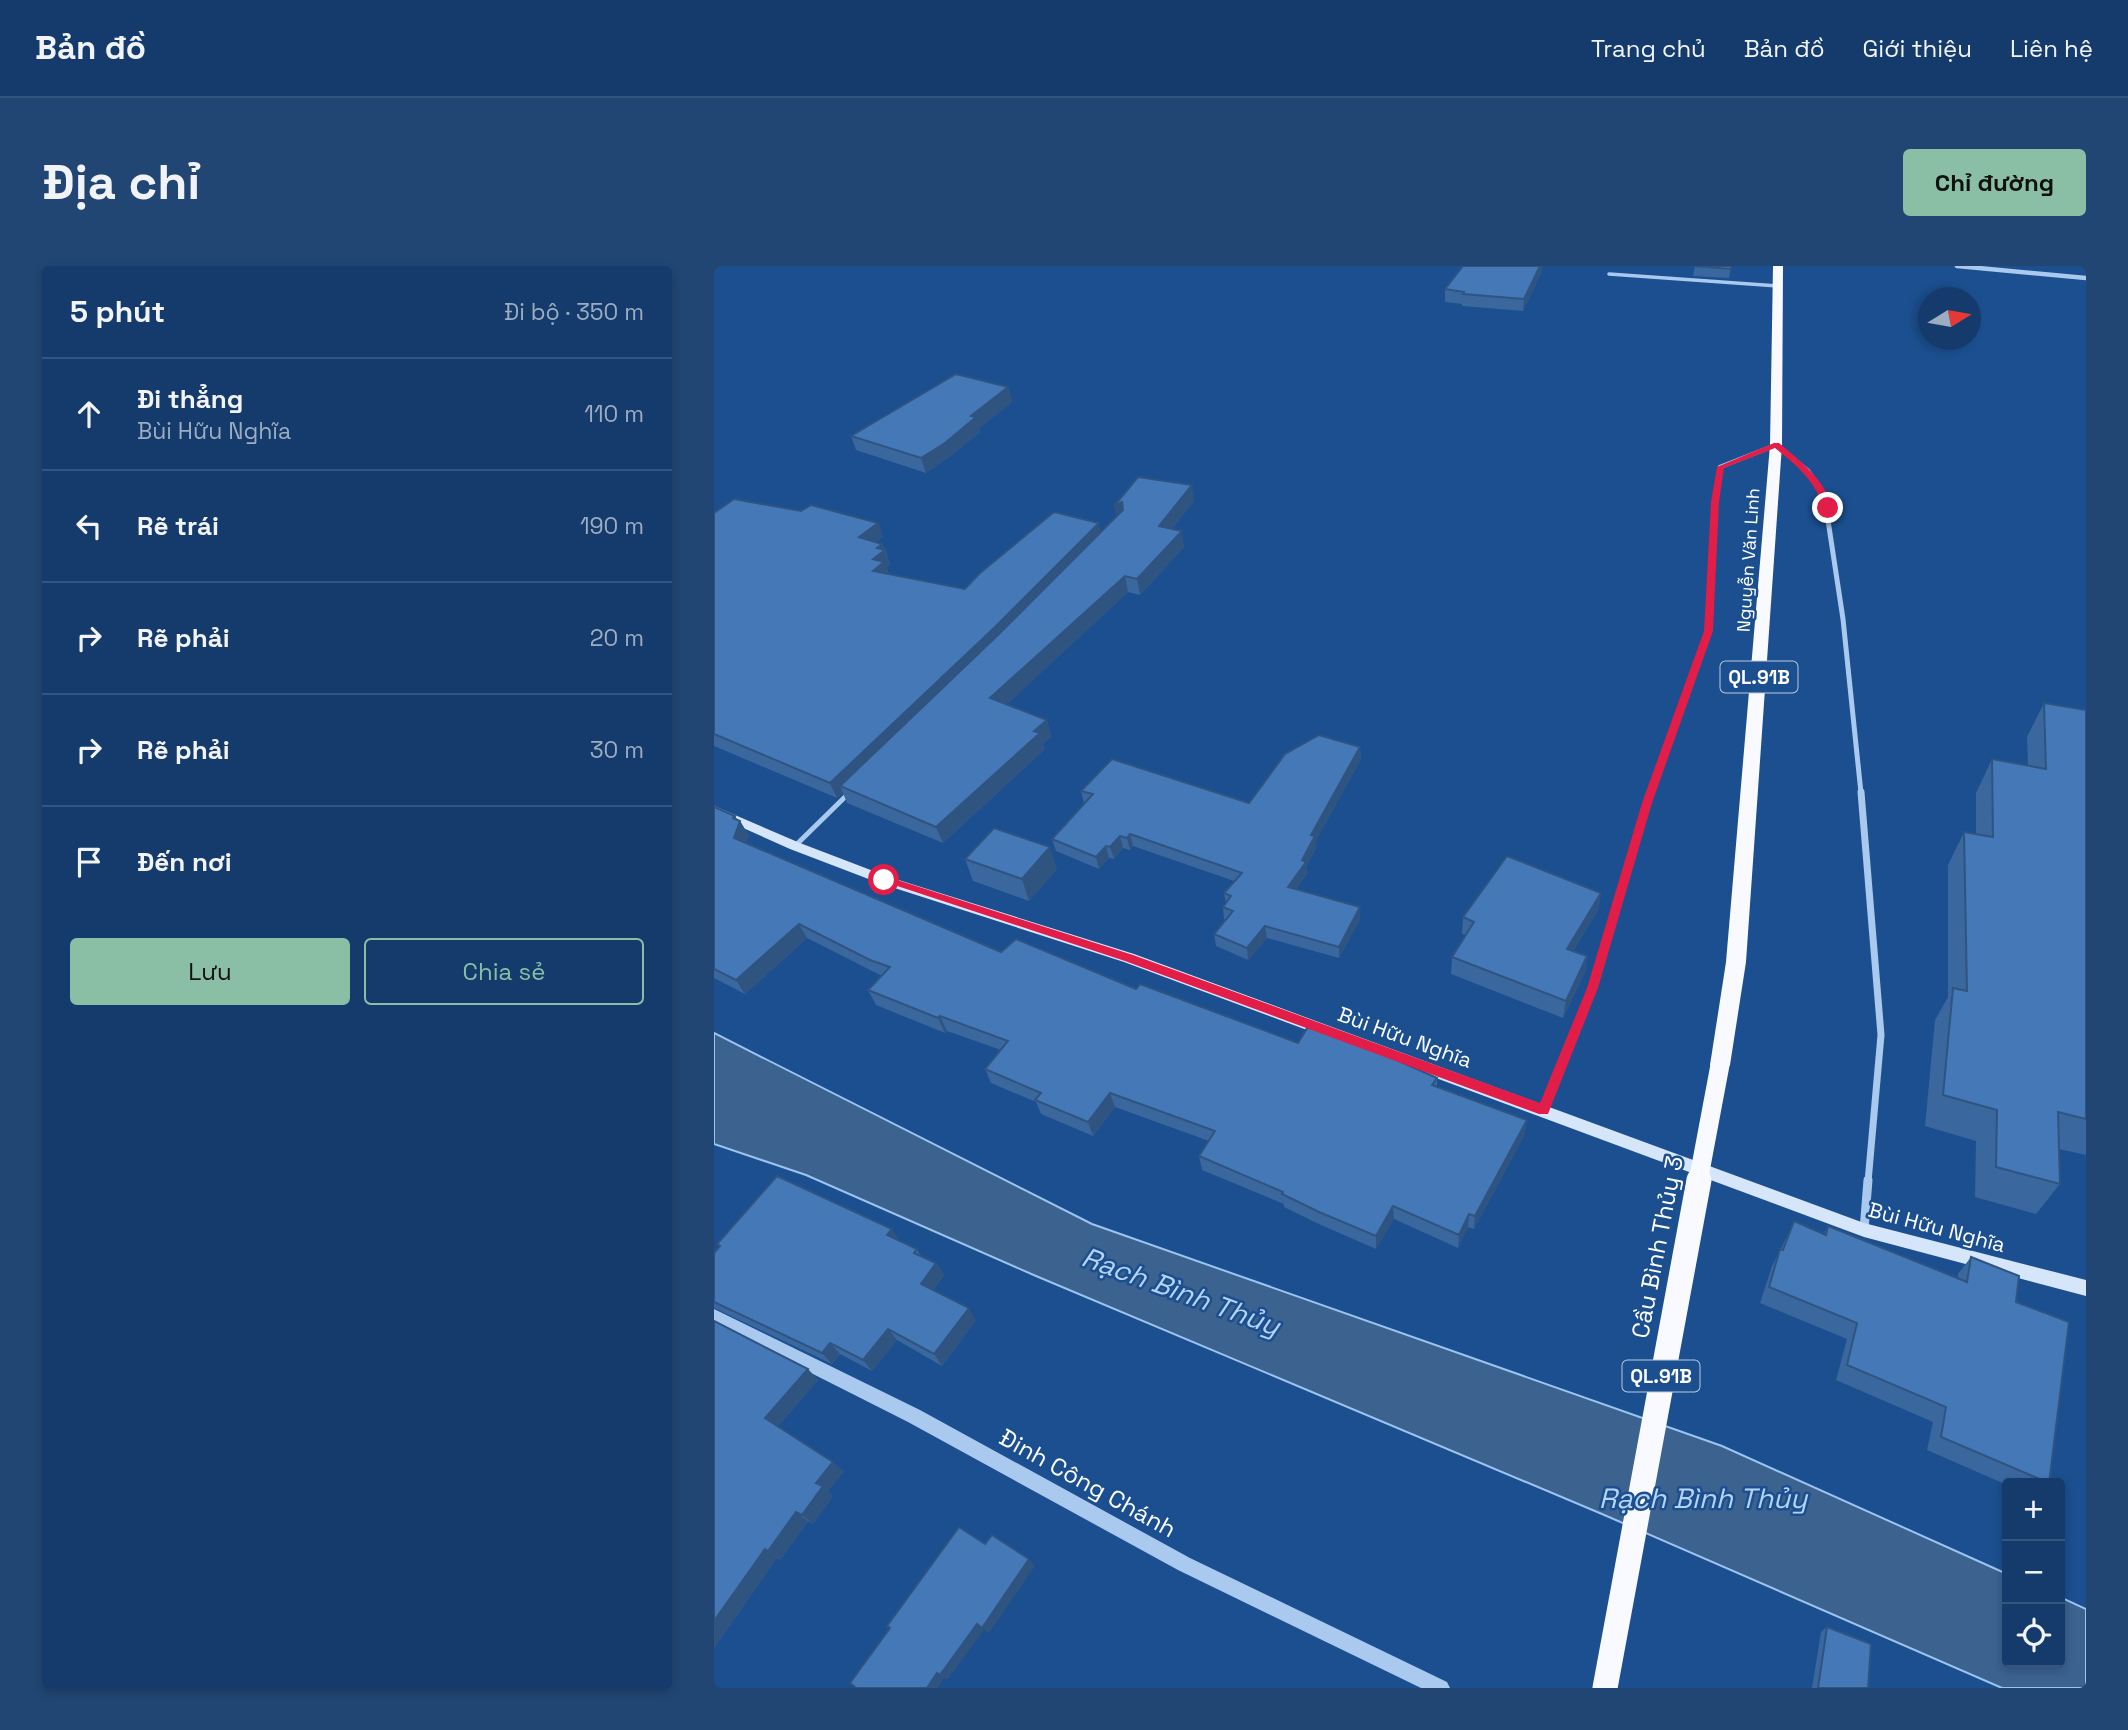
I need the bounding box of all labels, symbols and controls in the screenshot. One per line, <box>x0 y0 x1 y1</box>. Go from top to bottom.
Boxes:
text: Bản đồ <box>35 27 146 69</box>
text: Trang chủ <box>1591 33 1706 64</box>
text: Bản đồ <box>1744 33 1825 64</box>
text: Giới thiệu <box>1863 33 1972 64</box>
text: Liên hệ <box>2010 33 2093 64</box>
button: Chỉ đường <box>1903 149 2086 216</box>
text: Địa chỉ <box>42 151 200 213</box>
north arrow <box>1918 287 1981 350</box>
text: 5 phút <box>70 292 165 331</box>
text: Đi bộ · 350 m <box>504 297 644 327</box>
text: Đi thẳng <box>137 382 243 416</box>
icon: ahead <box>70 395 108 433</box>
text: 110 m <box>584 399 644 429</box>
text: Bùi Hữu Nghĩa <box>137 416 291 446</box>
street label: Nguyễn Văn Linh <box>1731 487 1765 633</box>
route end <box>1812 492 1843 523</box>
icon: left <box>70 507 108 545</box>
text: Rẽ trái <box>137 509 219 543</box>
text: 190 m <box>580 511 644 541</box>
icon: right <box>70 619 108 657</box>
text: Rẽ phải <box>137 621 230 655</box>
text: 20 m <box>590 623 644 653</box>
road number: QL.91B <box>1720 662 1798 692</box>
icon: right <box>70 731 108 769</box>
text: Rẽ phải <box>137 733 230 767</box>
text: 30 m <box>590 735 644 765</box>
icon: arrive <box>70 843 108 881</box>
text: Đến nơi <box>137 845 232 879</box>
route start <box>868 864 899 895</box>
button: Lưu <box>70 938 350 1005</box>
button: Chia sẻ <box>364 938 644 1005</box>
street label: Bùi Hữu Nghĩa <box>1334 1000 1476 1074</box>
street label: Cầu Bình Thủy 3 <box>1624 1153 1690 1341</box>
street label: Bùi Hữu Nghĩa <box>1866 1196 2008 1258</box>
water label: Rạch Bình Thủy <box>1077 1238 1287 1344</box>
road number: QL.91B <box>1622 1360 1700 1392</box>
street label: Đinh Công Chánh <box>994 1422 1182 1544</box>
map controls <box>2002 1478 2065 1667</box>
button: + <box>2002 1478 2065 1541</box>
water label: Rạch Bình Thủy <box>1599 1480 1809 1516</box>
button: − <box>2002 1541 2065 1604</box>
button: locate <box>2002 1604 2065 1667</box>

